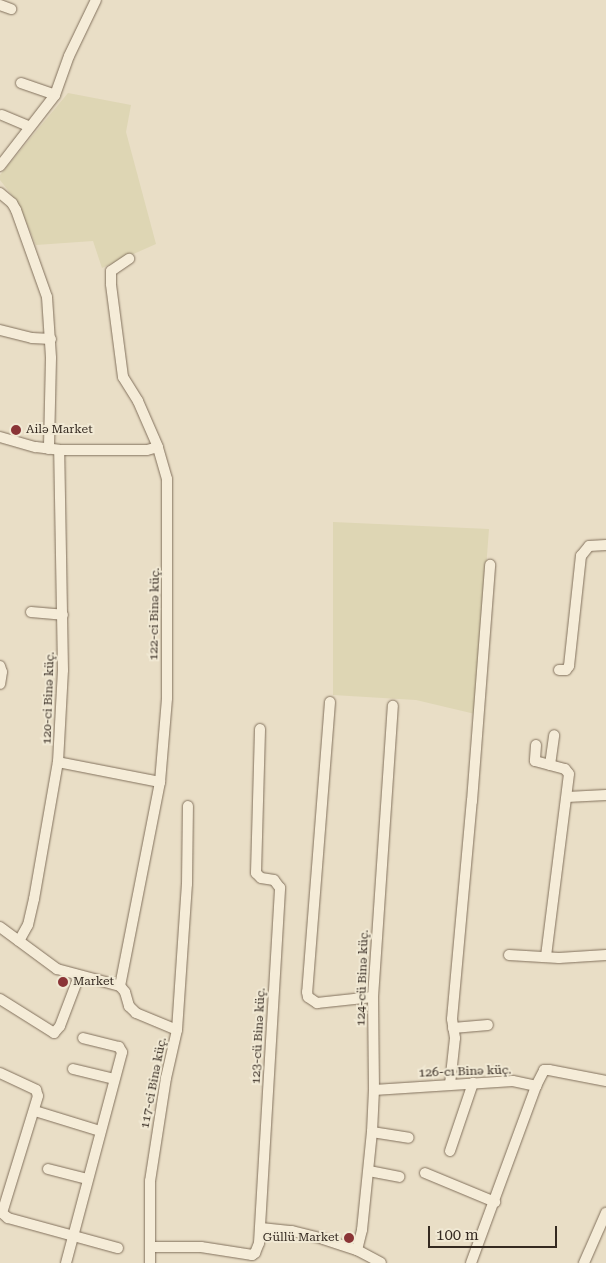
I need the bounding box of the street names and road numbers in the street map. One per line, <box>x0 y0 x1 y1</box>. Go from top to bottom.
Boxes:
street label: 122-ci Binə küç. <box>147 567 163 661</box>
street label: 120-ci Binə küç. <box>40 651 58 745</box>
street label: 124-cü Binə küç. <box>354 930 372 1026</box>
street label: 123-cü Binə küç. <box>249 987 269 1085</box>
street label: 117-ci Binə küç. <box>138 1036 170 1130</box>
street label: 126-cı Binə küç. <box>418 1063 512 1081</box>

